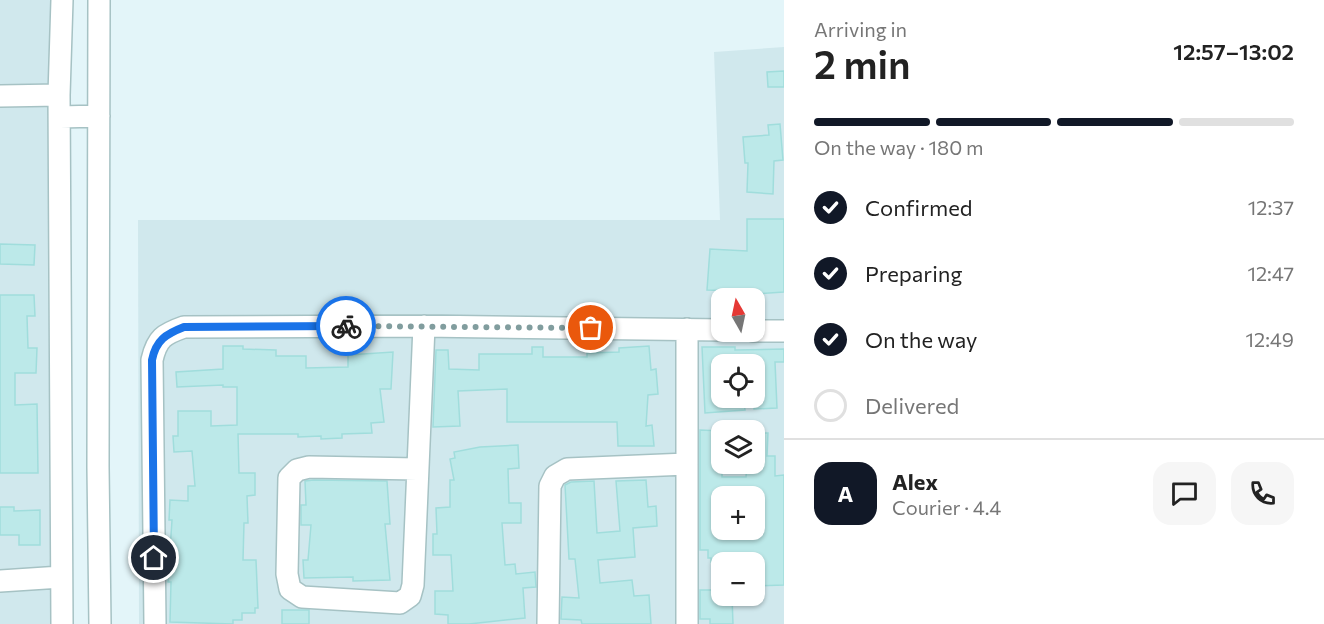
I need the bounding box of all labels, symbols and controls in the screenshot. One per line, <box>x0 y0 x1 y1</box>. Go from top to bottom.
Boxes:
text: Arriving in <box>814 17 907 41</box>
text: 12:57–13:02 <box>1173 38 1294 65</box>
text: 2 min <box>814 39 911 87</box>
text: On the way · 180 m <box>814 135 983 159</box>
icon: check <box>814 191 847 224</box>
text: Confirmed <box>865 194 972 221</box>
text: 12:37 <box>1248 195 1294 219</box>
icon: check <box>814 257 847 290</box>
text: Preparing <box>865 260 962 287</box>
text: 12:47 <box>1247 261 1294 285</box>
north arrow <box>711 288 765 342</box>
map controls <box>711 288 765 606</box>
courier <box>316 296 376 356</box>
pin <box>565 302 616 353</box>
icon: bike <box>330 310 363 343</box>
icon: bag <box>574 311 607 344</box>
icon: check <box>814 323 847 356</box>
text: On the way <box>865 326 977 353</box>
text: 12:49 <box>1246 327 1294 351</box>
button: locate <box>711 354 765 408</box>
text: Delivered <box>865 392 959 419</box>
button: layers <box>711 420 765 474</box>
button: chat <box>1153 462 1216 525</box>
button: phone <box>1231 462 1294 525</box>
text: Alex <box>892 468 938 495</box>
text: A <box>838 480 853 507</box>
button: + <box>711 486 765 540</box>
text: Courier · 4.4 <box>892 495 1001 519</box>
pin <box>128 532 179 583</box>
icon: home <box>137 541 170 574</box>
button: − <box>711 552 765 606</box>

